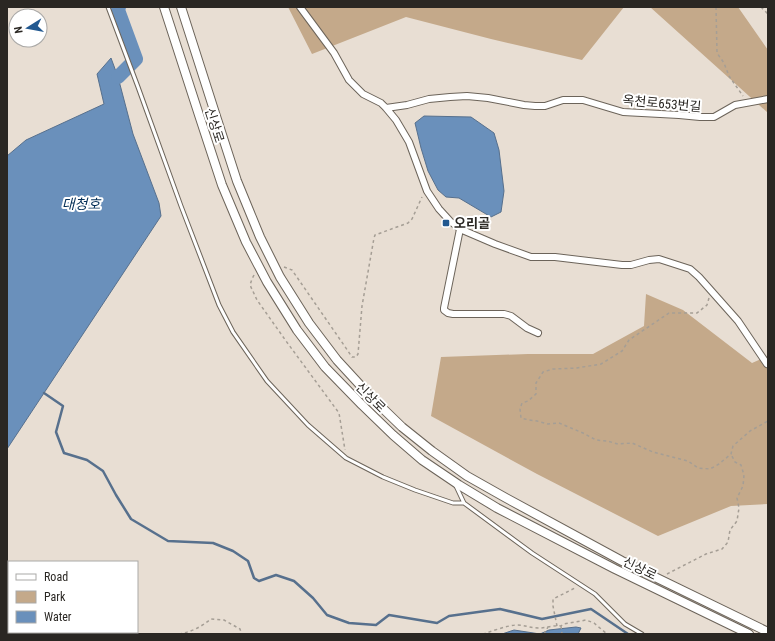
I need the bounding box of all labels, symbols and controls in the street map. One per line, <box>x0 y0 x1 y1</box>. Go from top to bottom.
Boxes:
north arrow <box>8 8 48 48</box>
text: N <box>12 25 26 34</box>
street label: 옥천로653번길 <box>622 93 702 114</box>
street label: 신상로 <box>202 106 227 145</box>
water label: 대청호 <box>62 196 101 212</box>
place label: 오리골 <box>454 216 490 231</box>
marker: 오리골 <box>441 218 451 228</box>
street label: 신상로 <box>353 379 389 415</box>
street label: 신상로 <box>620 554 659 583</box>
legend <box>8 561 138 633</box>
text: Road <box>44 570 68 584</box>
text: Park <box>44 590 66 604</box>
text: Water <box>44 610 72 624</box>

